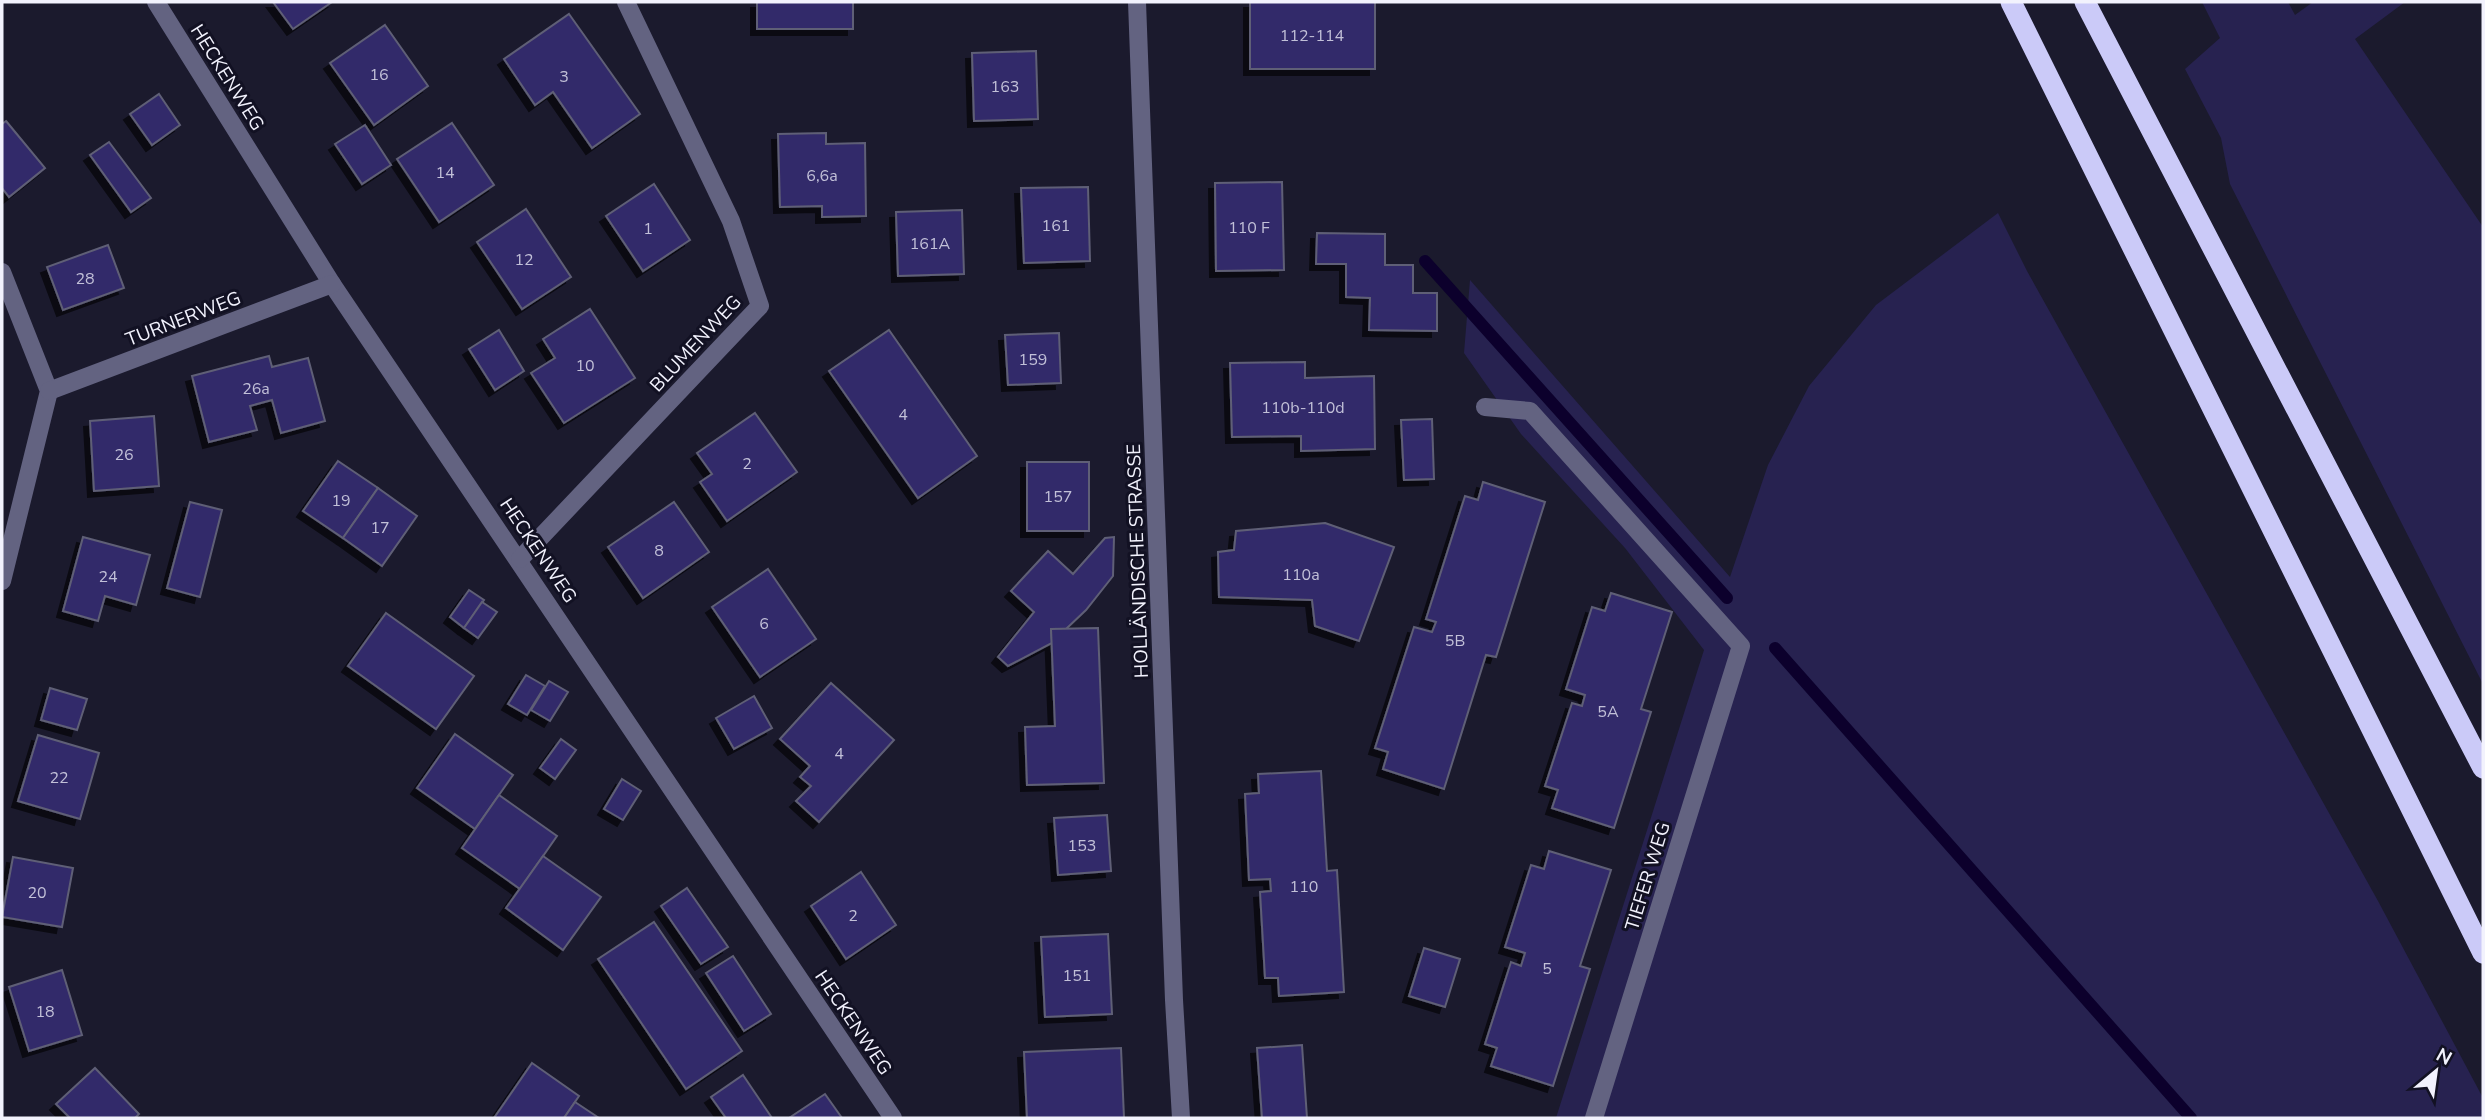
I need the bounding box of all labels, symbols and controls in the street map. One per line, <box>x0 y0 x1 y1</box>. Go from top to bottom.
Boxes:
street label: HECKENWEG <box>184 19 270 136</box>
house number: 112-114 <box>1280 25 1345 47</box>
house number: 16 <box>369 64 389 86</box>
house number: 3 <box>559 66 569 88</box>
house number: 163 <box>991 76 1019 98</box>
house number: 14 <box>435 162 455 184</box>
house number: 6,6a <box>806 165 838 187</box>
house number: 161 <box>1042 215 1070 237</box>
house number: 110 F <box>1228 217 1270 239</box>
house number: 1 <box>643 218 653 240</box>
house number: 161A <box>910 233 951 255</box>
house number: 12 <box>514 249 534 271</box>
house number: 28 <box>75 268 95 290</box>
street label: TURNERWEG <box>122 285 245 353</box>
street label: BLUMENWEG <box>644 290 747 398</box>
house number: 159 <box>1019 349 1047 371</box>
house number: 10 <box>575 355 595 377</box>
house number: 26a <box>242 378 270 400</box>
house number: 110b-110d <box>1261 397 1345 419</box>
house number: 4 <box>898 404 908 426</box>
street label: HOLLÄNDISCHE STRASSE <box>1121 443 1155 679</box>
house number: 26 <box>114 444 134 466</box>
house number: 2 <box>742 453 752 475</box>
house number: 157 <box>1044 486 1072 508</box>
house number: 19 <box>331 490 351 512</box>
street label: HECKENWEG <box>494 493 583 608</box>
house number: 17 <box>370 517 390 539</box>
house number: 8 <box>654 540 664 562</box>
house number: 110a <box>1282 564 1320 586</box>
house number: 24 <box>98 566 118 588</box>
house number: 6 <box>759 613 769 635</box>
house number: 5B <box>1445 630 1465 652</box>
house number: 5A <box>1597 701 1619 723</box>
house number: 4 <box>834 743 844 765</box>
house number: 22 <box>49 767 69 789</box>
street label: TIEFER WEG <box>1619 819 1677 934</box>
house number: 153 <box>1068 835 1096 857</box>
house number: 110 <box>1290 876 1318 898</box>
house number: 20 <box>27 882 47 904</box>
house number: 2 <box>848 905 858 927</box>
house number: 5 <box>1542 958 1552 980</box>
street label: HECKENWEG <box>809 965 898 1080</box>
house number: 151 <box>1063 965 1091 987</box>
house number: 18 <box>35 1001 55 1023</box>
north arrow <box>2401 1036 2471 1106</box>
text: N <box>2431 1042 2456 1072</box>

